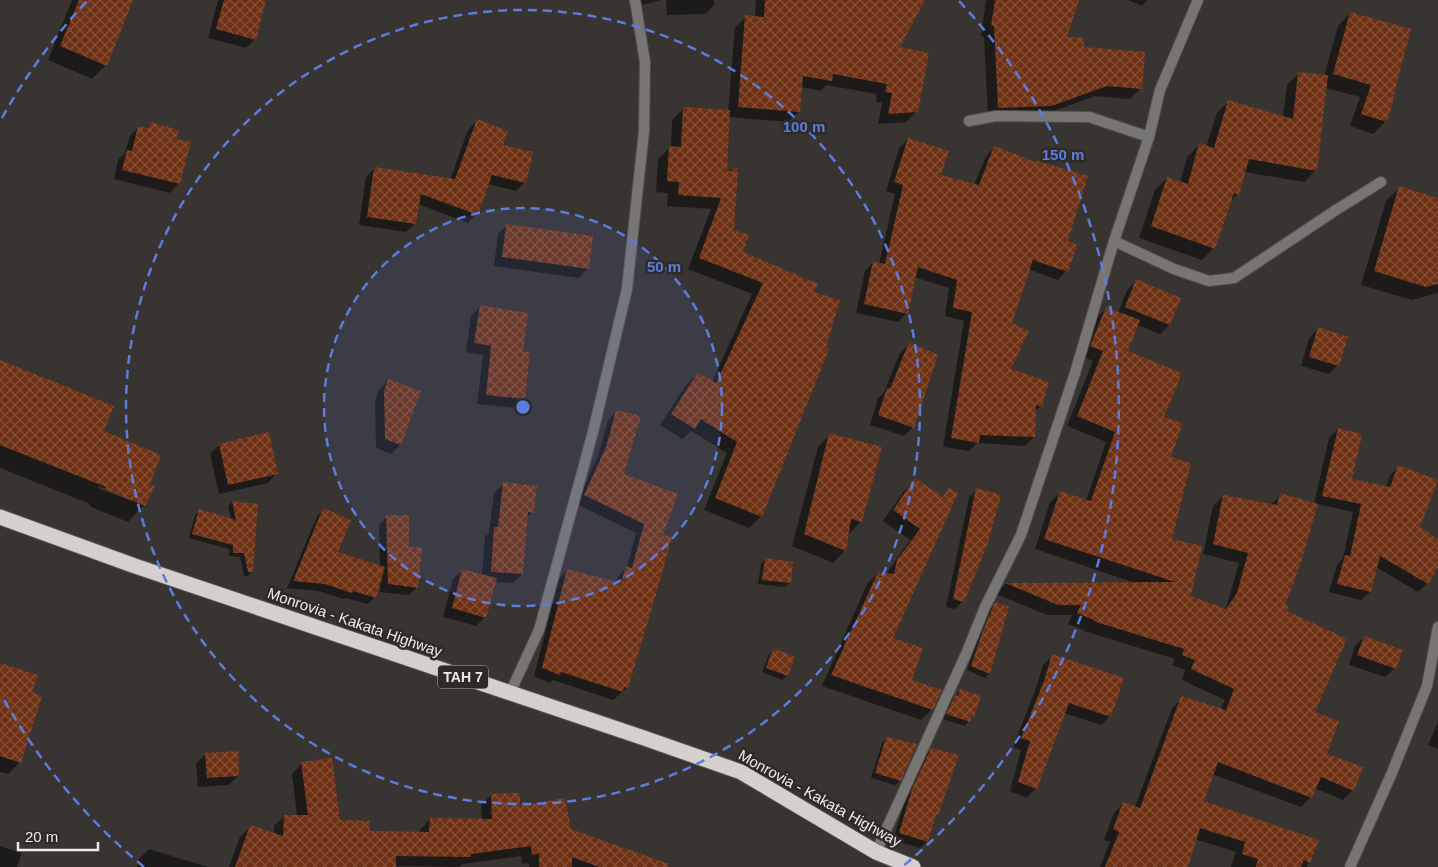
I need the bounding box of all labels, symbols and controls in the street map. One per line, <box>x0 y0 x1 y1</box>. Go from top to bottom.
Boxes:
text: 100 m <box>783 118 825 135</box>
text: 150 m <box>1042 146 1084 163</box>
text: 50 m <box>647 258 681 275</box>
centre of rings <box>514 398 532 416</box>
street label: Monrovia - Kakata Highway <box>266 584 445 660</box>
road number: TAH 7 <box>438 666 488 689</box>
street label: Monrovia - Kakata Highway <box>736 746 905 850</box>
scale bar <box>18 820 98 852</box>
text: 20 m <box>25 828 58 845</box>

